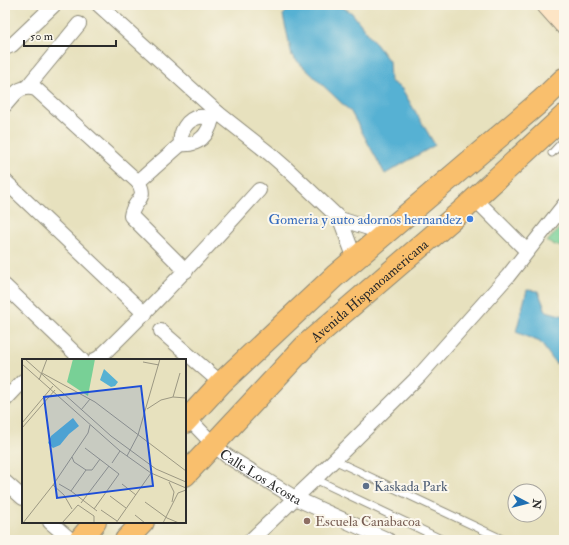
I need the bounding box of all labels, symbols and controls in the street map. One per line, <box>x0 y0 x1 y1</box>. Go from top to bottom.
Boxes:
scale bar <box>24 22 116 48</box>
text: 50 m <box>30 29 54 44</box>
place label: Gomeria y auto adornos hernandez <box>269 211 462 229</box>
marker: Gomeria y auto adornos hernandez <box>465 214 475 224</box>
street label: Avenida Hispanoamericana <box>306 236 432 347</box>
inset map <box>22 359 186 523</box>
street label: Calle Los Acosta <box>216 445 304 509</box>
place label: Kaskada Park <box>374 478 448 495</box>
marker: Kaskada Park <box>361 481 371 491</box>
north arrow <box>507 483 547 523</box>
text: N <box>529 497 544 511</box>
place label: Escuela Canabacoa <box>315 513 421 530</box>
marker: Escuela Canabacoa <box>302 516 312 526</box>

